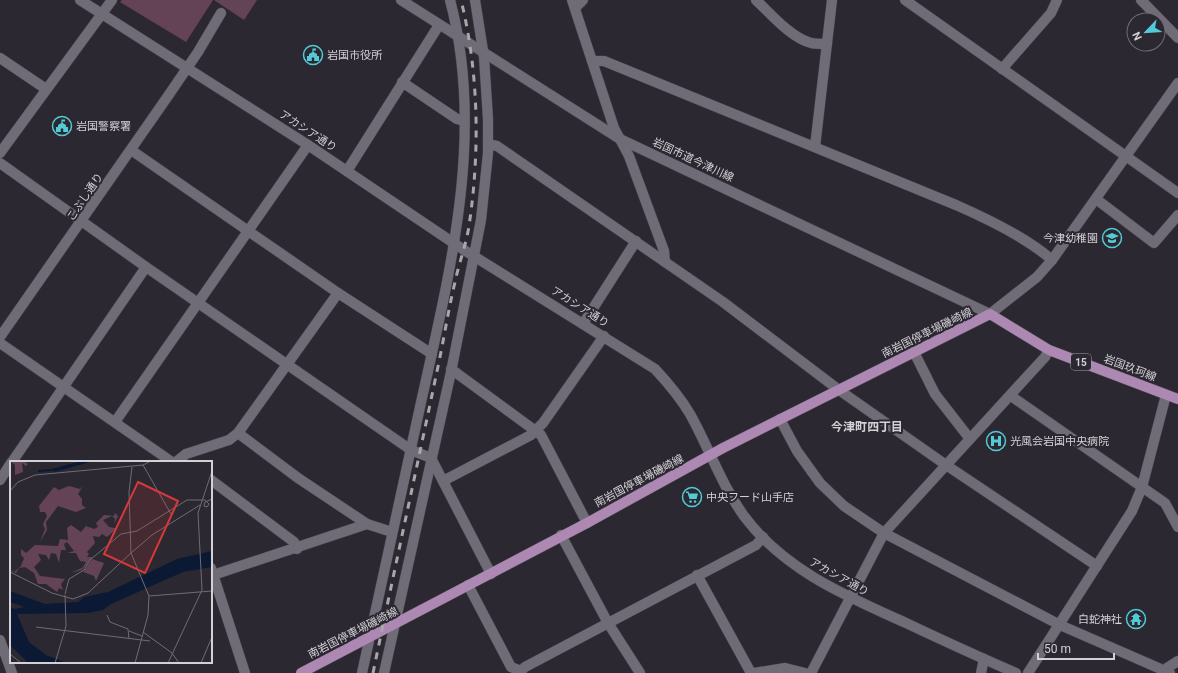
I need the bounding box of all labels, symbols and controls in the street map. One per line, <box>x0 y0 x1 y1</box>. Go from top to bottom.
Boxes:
north arrow <box>1126 12 1166 52</box>
text: N <box>1130 30 1145 42</box>
public building icon: 岩国市役所 <box>302 44 324 66</box>
place label: 岩国市役所 <box>327 49 383 62</box>
street label: アカシア通り <box>277 108 339 154</box>
public building icon: 岩国警察署 <box>51 115 73 137</box>
place label: 岩国警察署 <box>76 120 131 133</box>
street label: 岩国市道今津川線 <box>650 136 736 184</box>
street label: こぶし通り <box>64 171 106 223</box>
school or university icon: 今津幼稚園 <box>1101 227 1123 249</box>
place label: 今津幼稚園 <box>1043 232 1098 245</box>
street label: アカシア通り <box>549 284 611 330</box>
street label: 南岩国停車場磯崎線 <box>880 305 974 361</box>
street label: 岩国玖珂線 <box>1102 352 1158 384</box>
road number: 15 <box>1071 354 1091 370</box>
district label: 今津町四丁目 <box>831 420 903 434</box>
hospital icon: 光風会岩国中央病院 <box>985 430 1007 452</box>
place label: 光風会岩国中央病院 <box>1010 435 1109 448</box>
street label: 南岩国停車場磯崎線 <box>592 452 686 510</box>
inset map <box>10 461 212 663</box>
supermarket icon: 中央フード山手店 <box>681 486 703 508</box>
place label: 中央フード山手店 <box>706 491 794 504</box>
street label: アカシア通り <box>807 555 871 599</box>
street label: 南岩国停車場磯崎線 <box>306 605 400 661</box>
temple icon: 白蛇神社 <box>1125 608 1147 630</box>
place label: 白蛇神社 <box>1078 613 1122 626</box>
scale bar <box>1038 635 1114 661</box>
text: 50 m <box>1044 642 1071 656</box>

